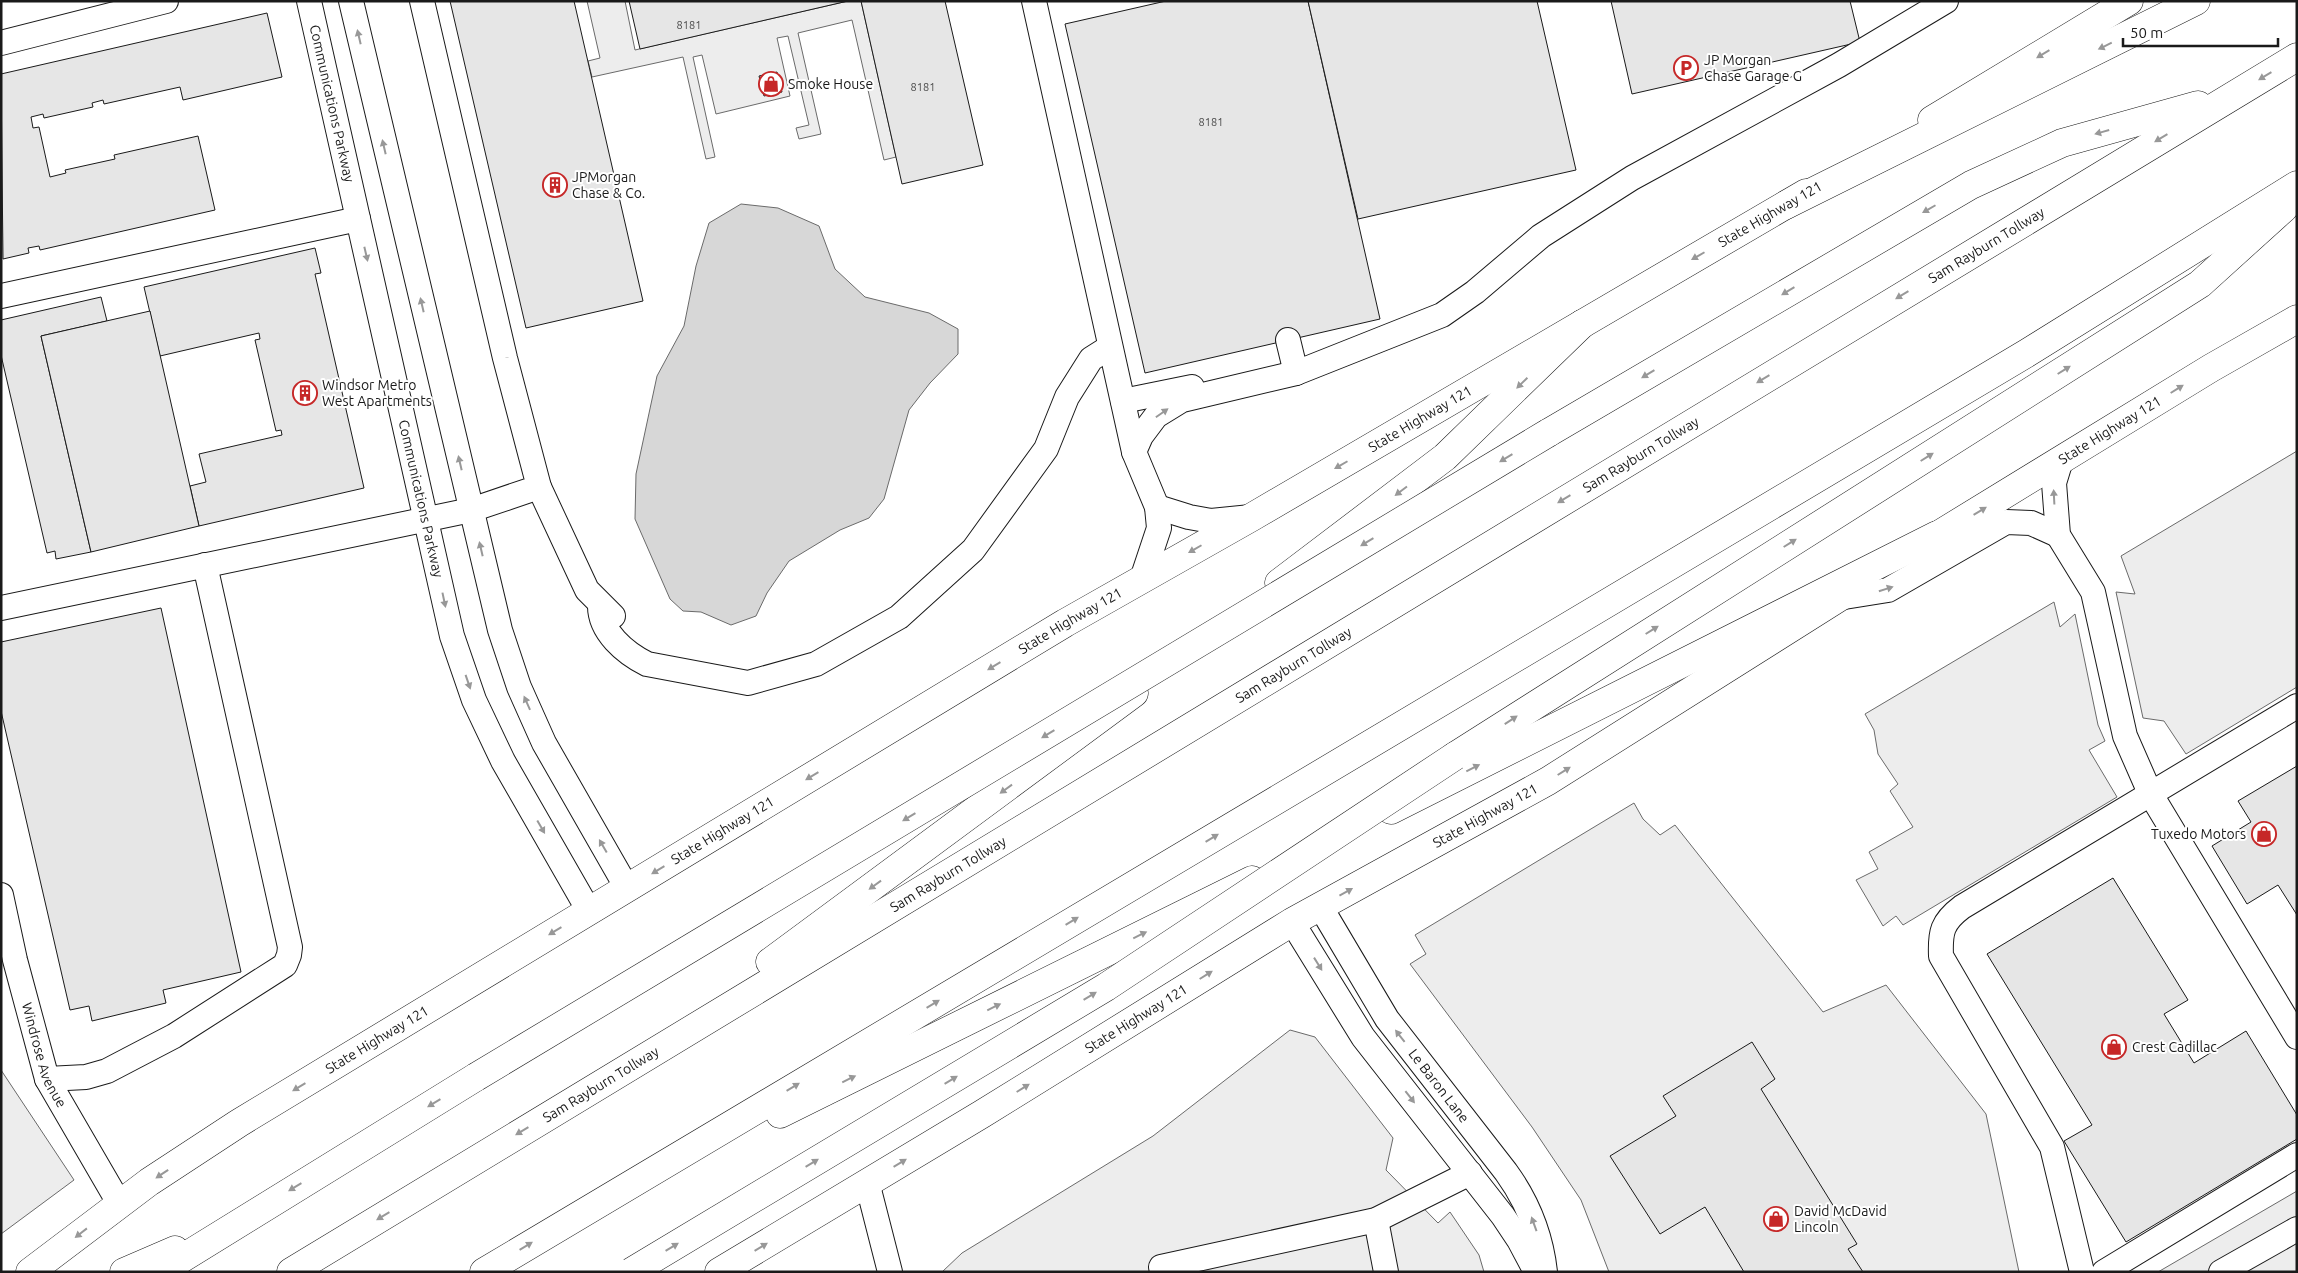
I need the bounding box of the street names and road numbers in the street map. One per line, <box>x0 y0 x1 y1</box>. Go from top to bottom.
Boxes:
street label: Communications Parkway <box>307 23 358 184</box>
street label: State Highway 121 <box>1715 178 1825 250</box>
street label: Sam Rayburn Tollway <box>1925 204 2047 286</box>
street label: State Highway 121 <box>1365 382 1475 455</box>
street label: State Highway 121 <box>2055 393 2164 467</box>
street label: Sam Rayburn Tollway <box>1580 413 1702 496</box>
street label: Communications Parkway <box>396 418 447 579</box>
street label: State Highway 121 <box>1015 584 1125 657</box>
street label: Sam Rayburn Tollway <box>1233 623 1355 706</box>
street label: State Highway 121 <box>1430 780 1540 851</box>
street label: State Highway 121 <box>668 793 777 868</box>
street label: Sam Rayburn Tollway <box>887 833 1009 915</box>
street label: State Highway 121 <box>1082 981 1190 1056</box>
street label: Windrose Avenue <box>19 1001 70 1110</box>
street label: State Highway 121 <box>323 1002 431 1077</box>
street label: Sam Rayburn Tollway <box>540 1043 662 1126</box>
street label: Le Baron Lane <box>1405 1046 1473 1126</box>

